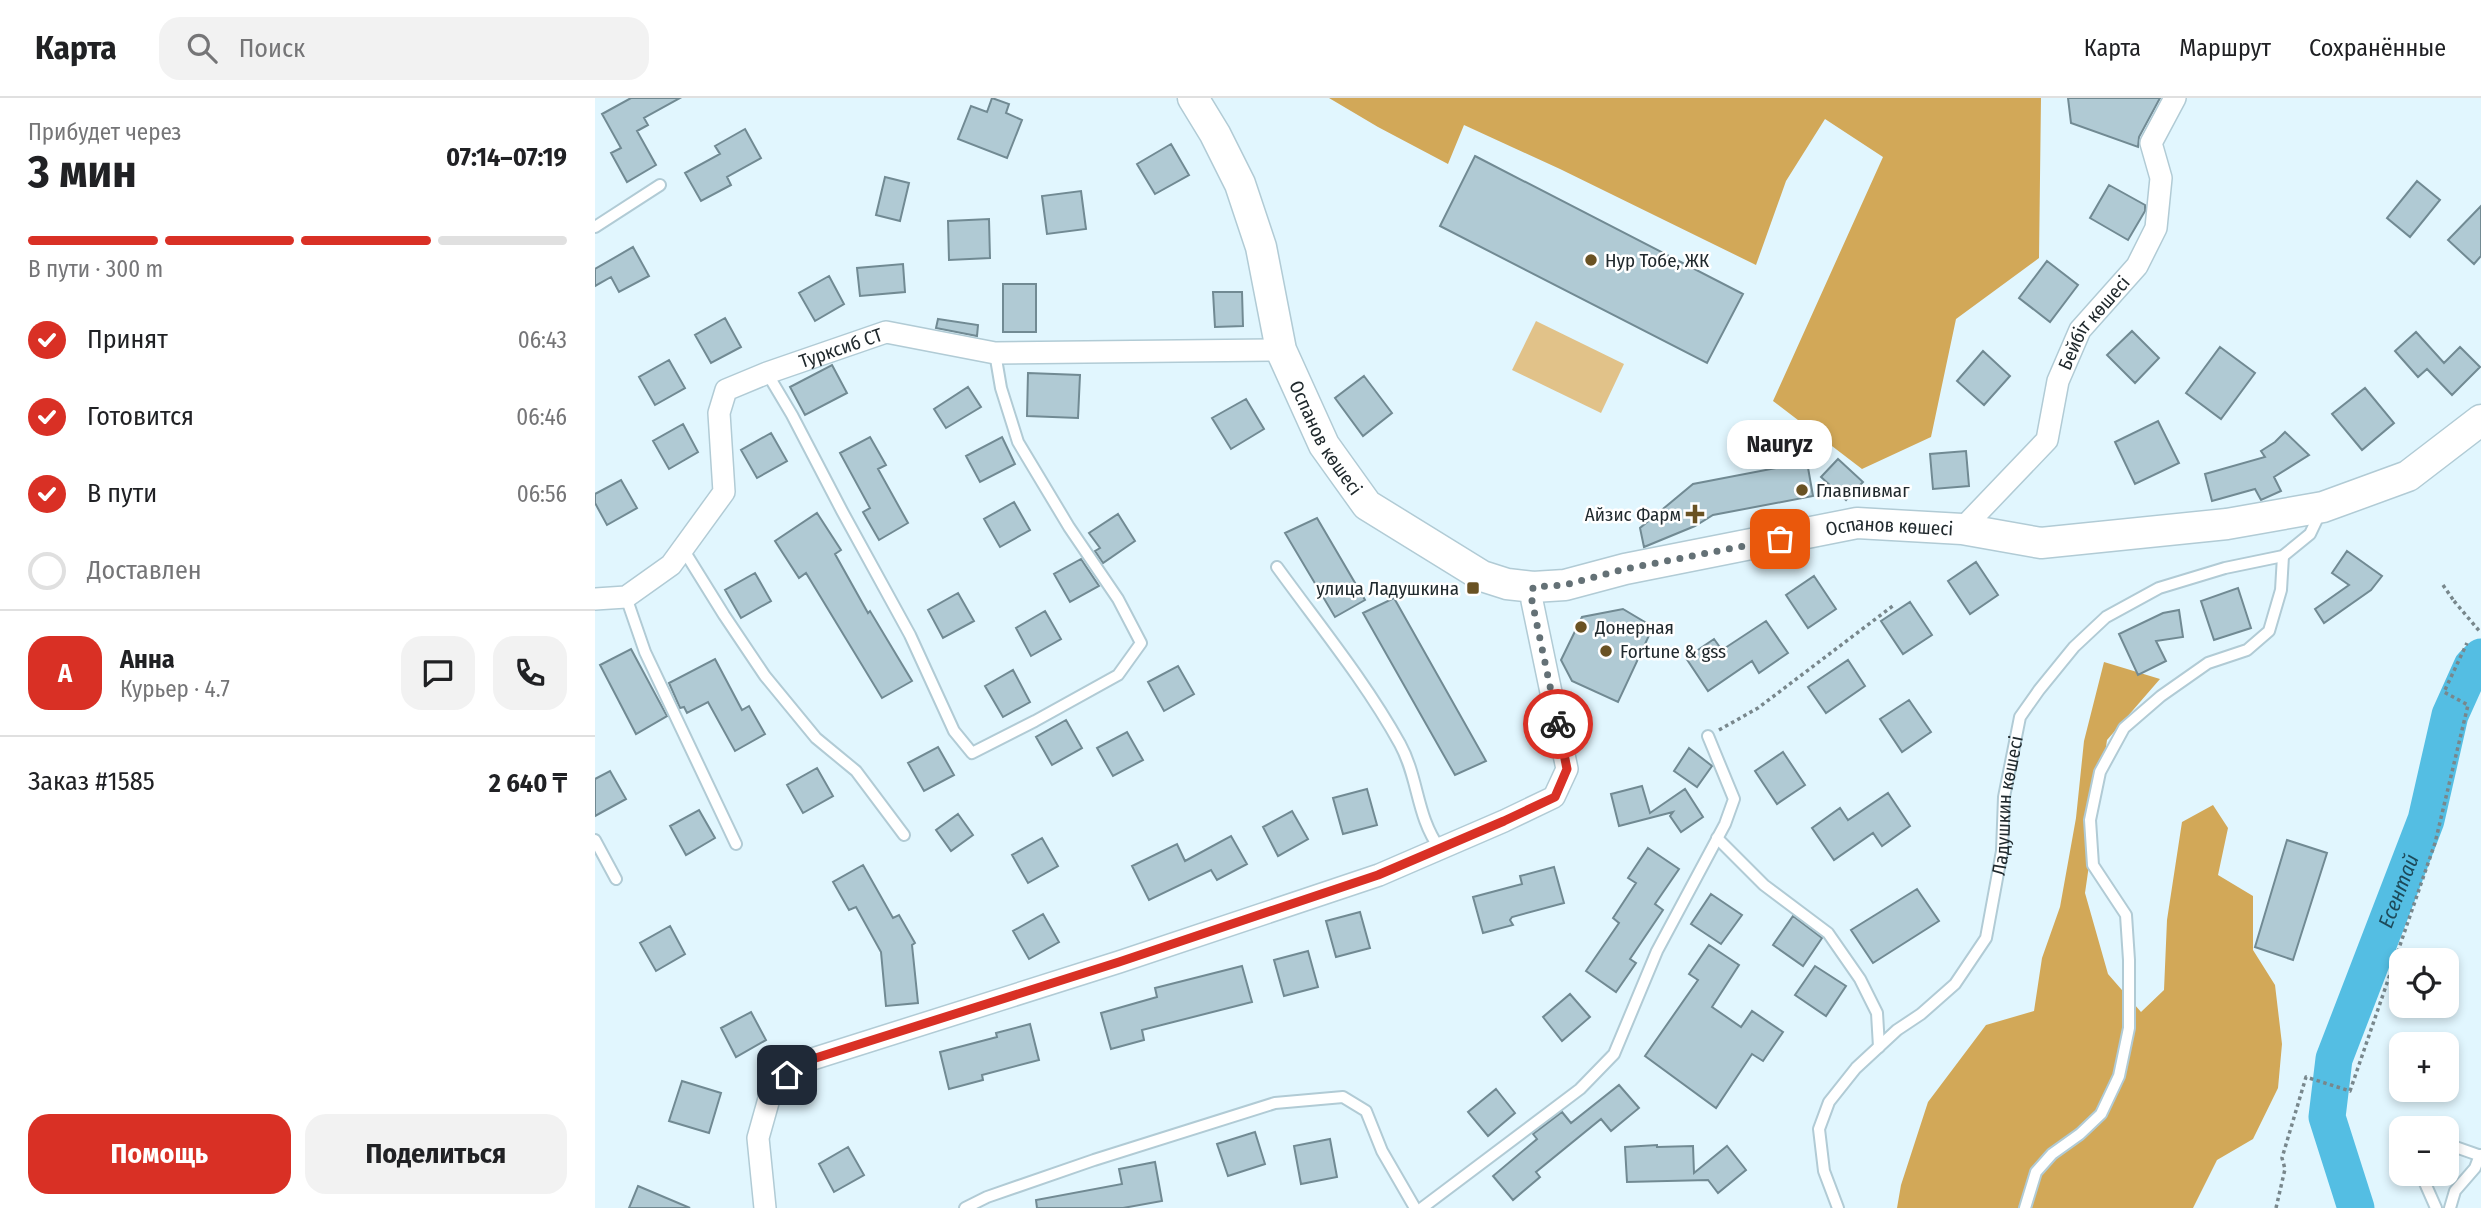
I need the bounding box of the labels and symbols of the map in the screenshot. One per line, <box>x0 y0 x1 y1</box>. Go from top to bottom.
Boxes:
place label: Нур Тобе, ЖК <box>1605 249 1709 272</box>
marker: Нур Тобе, ЖК <box>1583 252 1599 268</box>
street label: Бейбіт көшесі <box>2053 271 2135 373</box>
street label: Турксиб СТ <box>796 323 886 373</box>
street label: Оспанов көшесі <box>1284 377 1367 500</box>
callout: Nauryz <box>1727 420 1833 469</box>
place label: Главпивмаг <box>1816 479 1910 502</box>
marker: Главпивмаг <box>1794 482 1810 498</box>
place label: Айзис Фарм <box>1585 503 1681 526</box>
marker: Айзис Фарм <box>1687 506 1703 522</box>
pin <box>1750 509 1810 569</box>
street label: Оспанов көшесі <box>1824 512 1954 541</box>
place label: улица Ладушкина <box>1316 577 1459 600</box>
marker: улица Ладушкина <box>1465 580 1481 596</box>
place label: Донерная <box>1594 616 1674 639</box>
marker: Донерная <box>1573 619 1589 635</box>
place label: Fortune & gss <box>1620 640 1726 663</box>
marker: Fortune & gss <box>1598 643 1614 659</box>
courier <box>1523 689 1593 759</box>
street label: Ладушкин көшесі <box>1987 734 2028 877</box>
water label: Есентай <box>2373 850 2425 932</box>
pin <box>757 1045 817 1105</box>

